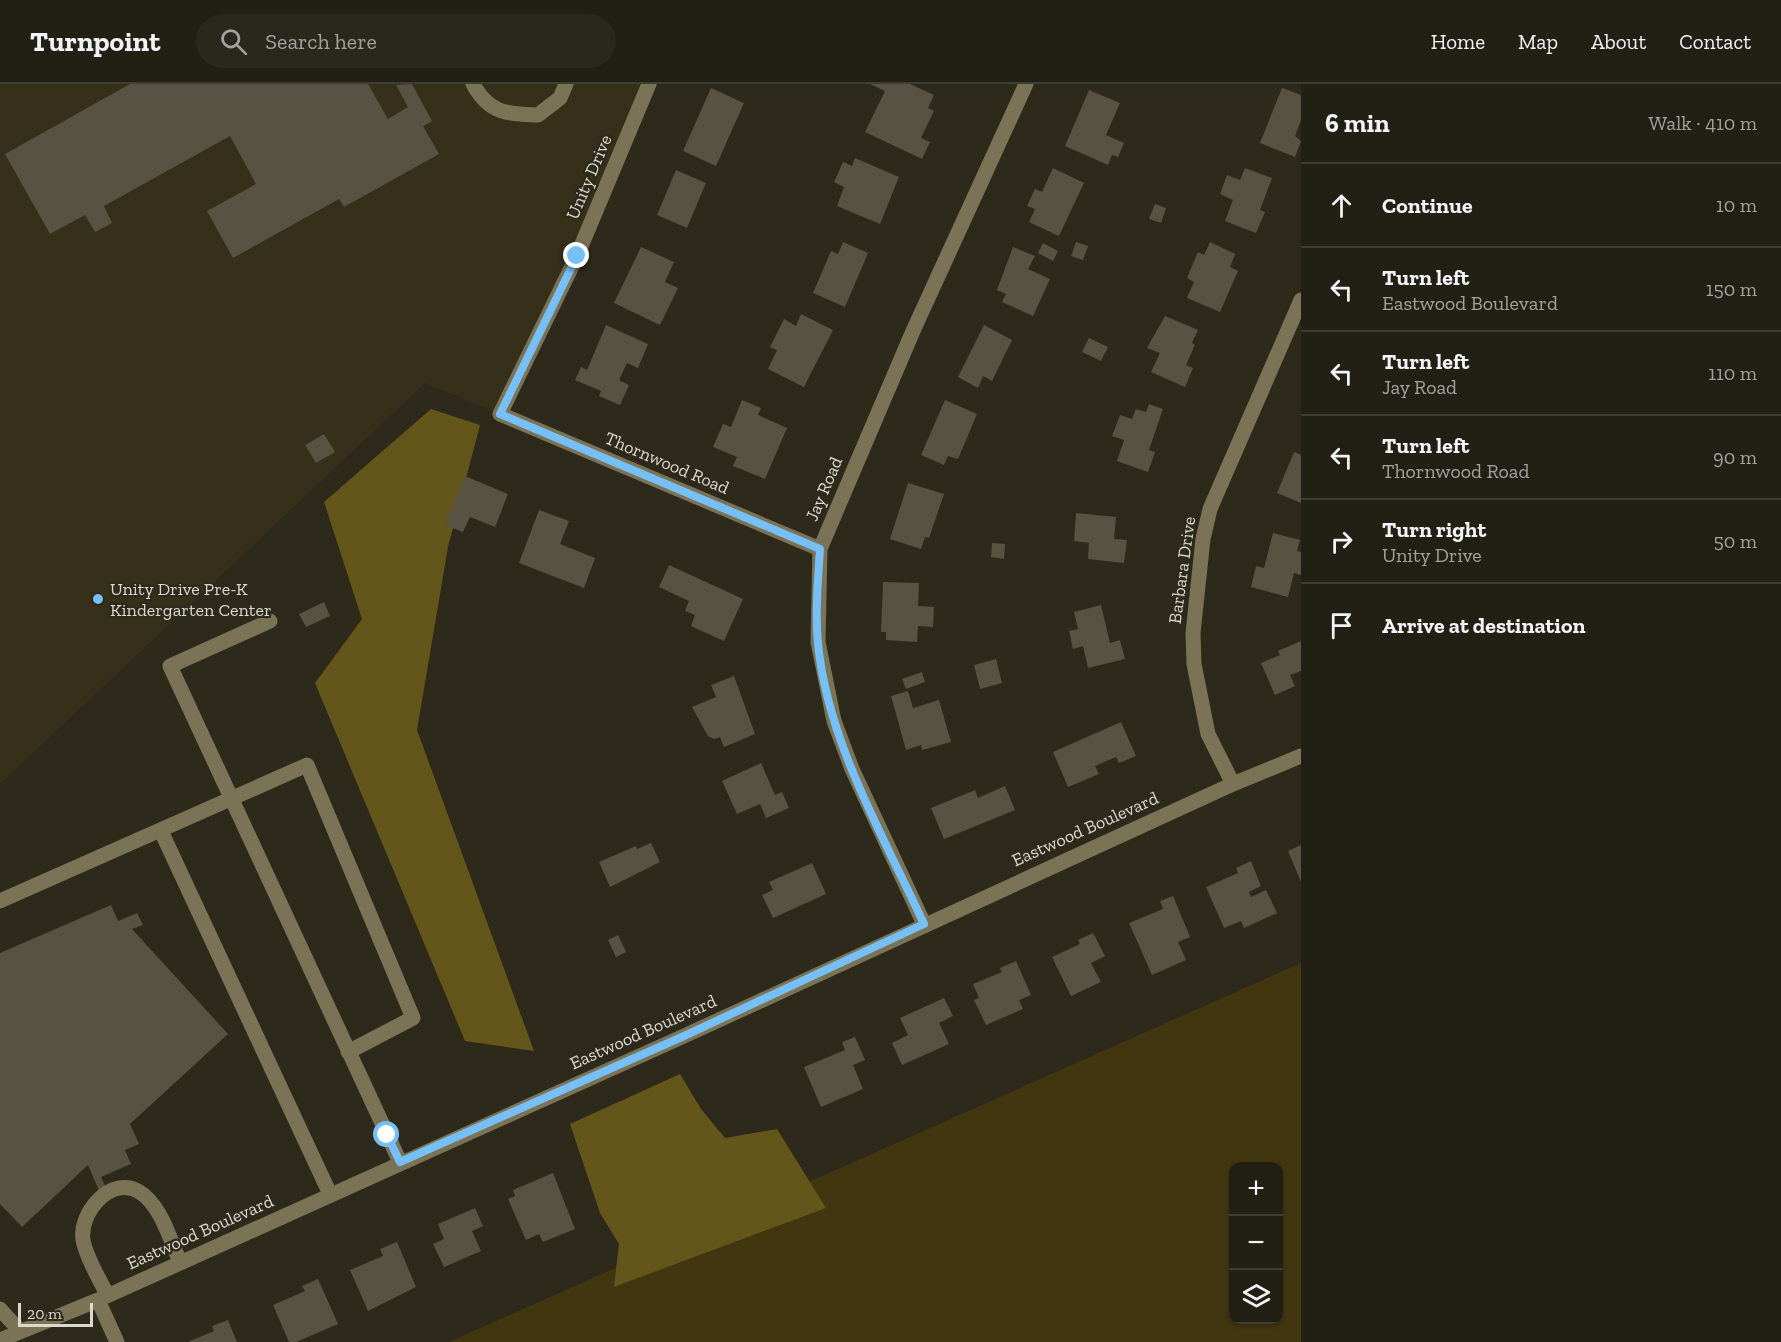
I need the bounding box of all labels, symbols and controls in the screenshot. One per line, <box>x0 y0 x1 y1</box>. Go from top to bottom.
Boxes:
search box <box>196 14 616 68</box>
text: Turnpoint <box>30 25 160 58</box>
icon: search <box>217 25 250 58</box>
text: Search here <box>265 28 377 55</box>
text: Home <box>1431 29 1485 54</box>
text: Map <box>1518 29 1558 54</box>
text: About <box>1591 29 1646 54</box>
text: Contact <box>1679 29 1751 54</box>
text: 6 min <box>1325 107 1390 139</box>
text: Walk · 410 m <box>1649 111 1757 135</box>
street label: Unity Drive <box>561 131 617 223</box>
icon: ahead <box>1325 189 1358 222</box>
text: Continue <box>1382 192 1473 219</box>
text: 10 m <box>1716 193 1757 217</box>
route end <box>563 242 589 268</box>
text: Turn left <box>1382 264 1469 291</box>
icon: left <box>1325 273 1358 306</box>
text: 150 m <box>1706 277 1757 301</box>
text: Eastwood Boulevard <box>1382 291 1558 315</box>
text: Turn left <box>1382 348 1469 375</box>
icon: left <box>1325 357 1358 390</box>
text: 110 m <box>1708 361 1757 385</box>
text: Jay Road <box>1382 375 1457 399</box>
street label: Thornwood Road <box>602 427 732 499</box>
text: Turn left <box>1382 432 1469 459</box>
icon: left <box>1325 441 1358 474</box>
text: 90 m <box>1713 445 1757 469</box>
street label: Jay Road <box>801 453 847 524</box>
text: Thornwood Road <box>1382 459 1529 483</box>
street label: Barbara Drive <box>1164 515 1200 625</box>
text: Turn right <box>1382 516 1486 543</box>
icon: right <box>1325 525 1358 558</box>
text: 50 m <box>1713 529 1757 553</box>
text: Unity Drive <box>1382 543 1482 567</box>
place label: Unity Drive Pre-K Kindergarten Center <box>110 578 272 621</box>
marker: Unity Drive Pre-K Kindergarten Center <box>91 592 105 606</box>
icon: arrive <box>1325 609 1358 642</box>
text: Arrive at destination <box>1382 612 1585 639</box>
street label: Eastwood Boulevard <box>1008 787 1162 871</box>
street label: Eastwood Boulevard <box>566 990 720 1074</box>
route start <box>373 1121 399 1147</box>
map controls <box>1229 1162 1283 1324</box>
button: + <box>1229 1162 1283 1216</box>
street label: Eastwood Boulevard <box>123 1190 277 1274</box>
button: − <box>1229 1216 1283 1270</box>
button: layers <box>1229 1270 1283 1324</box>
scale bar <box>18 1300 93 1328</box>
text: 20 m <box>27 1304 62 1323</box>

